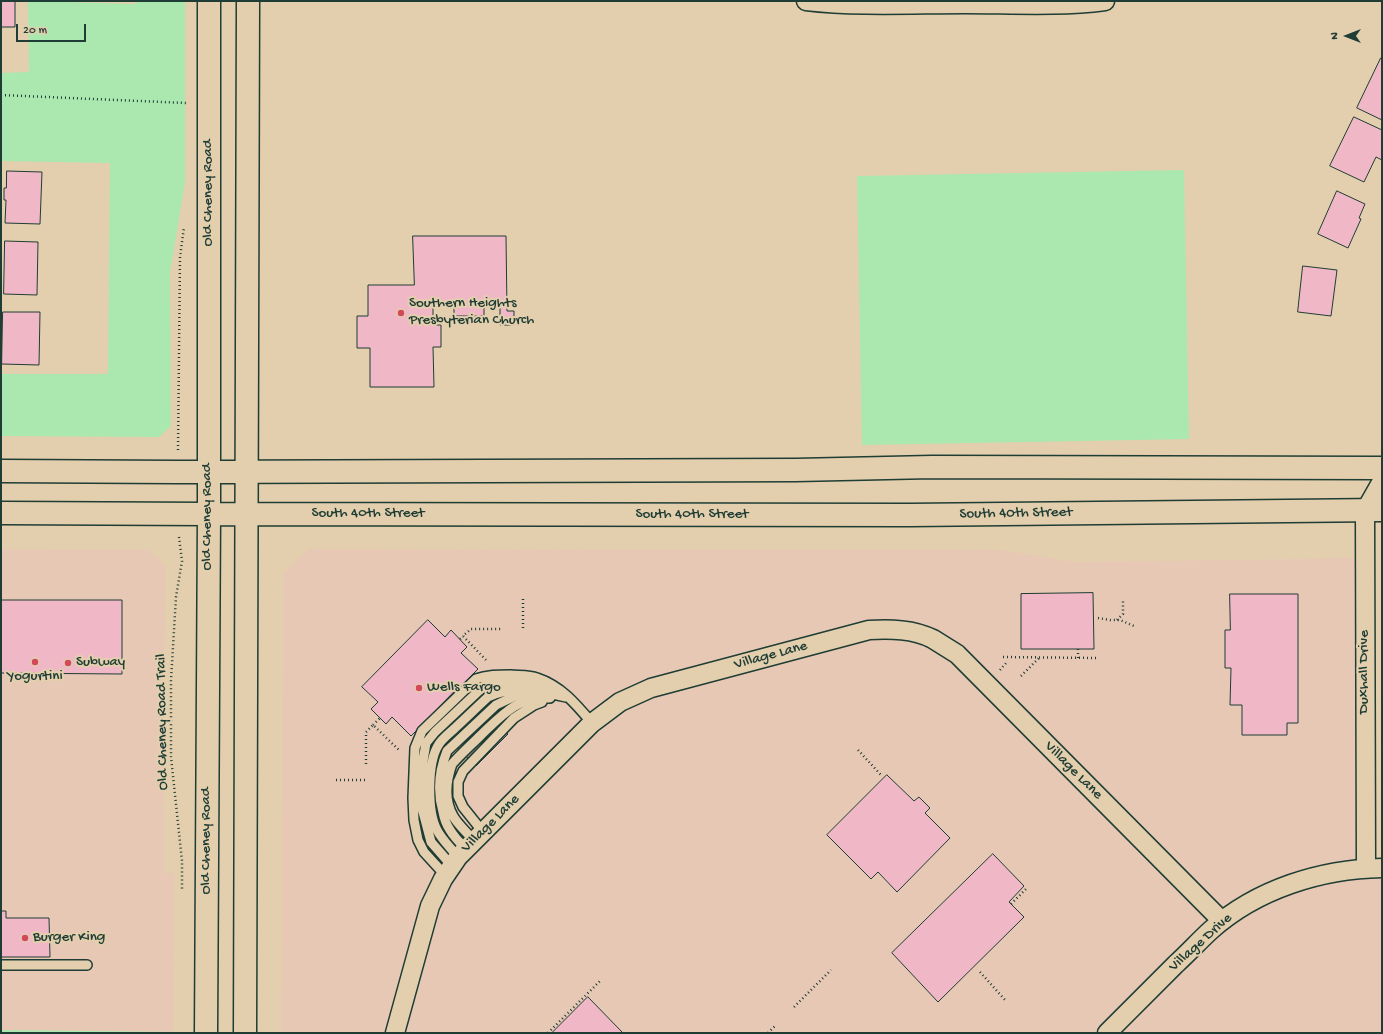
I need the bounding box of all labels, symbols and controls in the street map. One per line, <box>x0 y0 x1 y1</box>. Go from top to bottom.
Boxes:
scale bar <box>18 16 88 42</box>
north arrow <box>1327 16 1367 56</box>
text: 20 m <box>23 24 47 38</box>
text: N <box>1329 32 1341 40</box>
street label: Old Cheney Road <box>200 139 218 247</box>
place label: Southern Heights Presbyterian Church <box>409 295 534 330</box>
marker: Southern Heights Presbyterian Church <box>396 308 406 318</box>
street label: Old Cheney Road <box>199 463 217 571</box>
street label: South 40th Street <box>959 504 1073 524</box>
street label: South 40th Street <box>312 505 424 523</box>
street label: South 40th Street <box>636 506 748 524</box>
street label: Duxhall Drive <box>1356 630 1374 714</box>
street label: Village Lane <box>732 638 810 674</box>
place label: Subway <box>76 654 125 672</box>
street label: Old Cheney Road Trail <box>153 654 173 790</box>
marker: Yogurtini <box>30 657 40 667</box>
marker: Subway <box>63 658 73 668</box>
place label: Yogurtini <box>7 668 63 686</box>
place label: Wells Fargo <box>427 679 501 697</box>
marker: Wells Fargo <box>414 683 424 693</box>
street label: Village Lane <box>1040 738 1106 804</box>
street label: Old Cheney Road <box>198 787 216 895</box>
street label: Village Lane <box>458 791 524 857</box>
street label: Village Drive <box>1166 910 1236 976</box>
place label: Burger King <box>33 929 105 947</box>
marker: Burger King <box>20 933 30 943</box>

